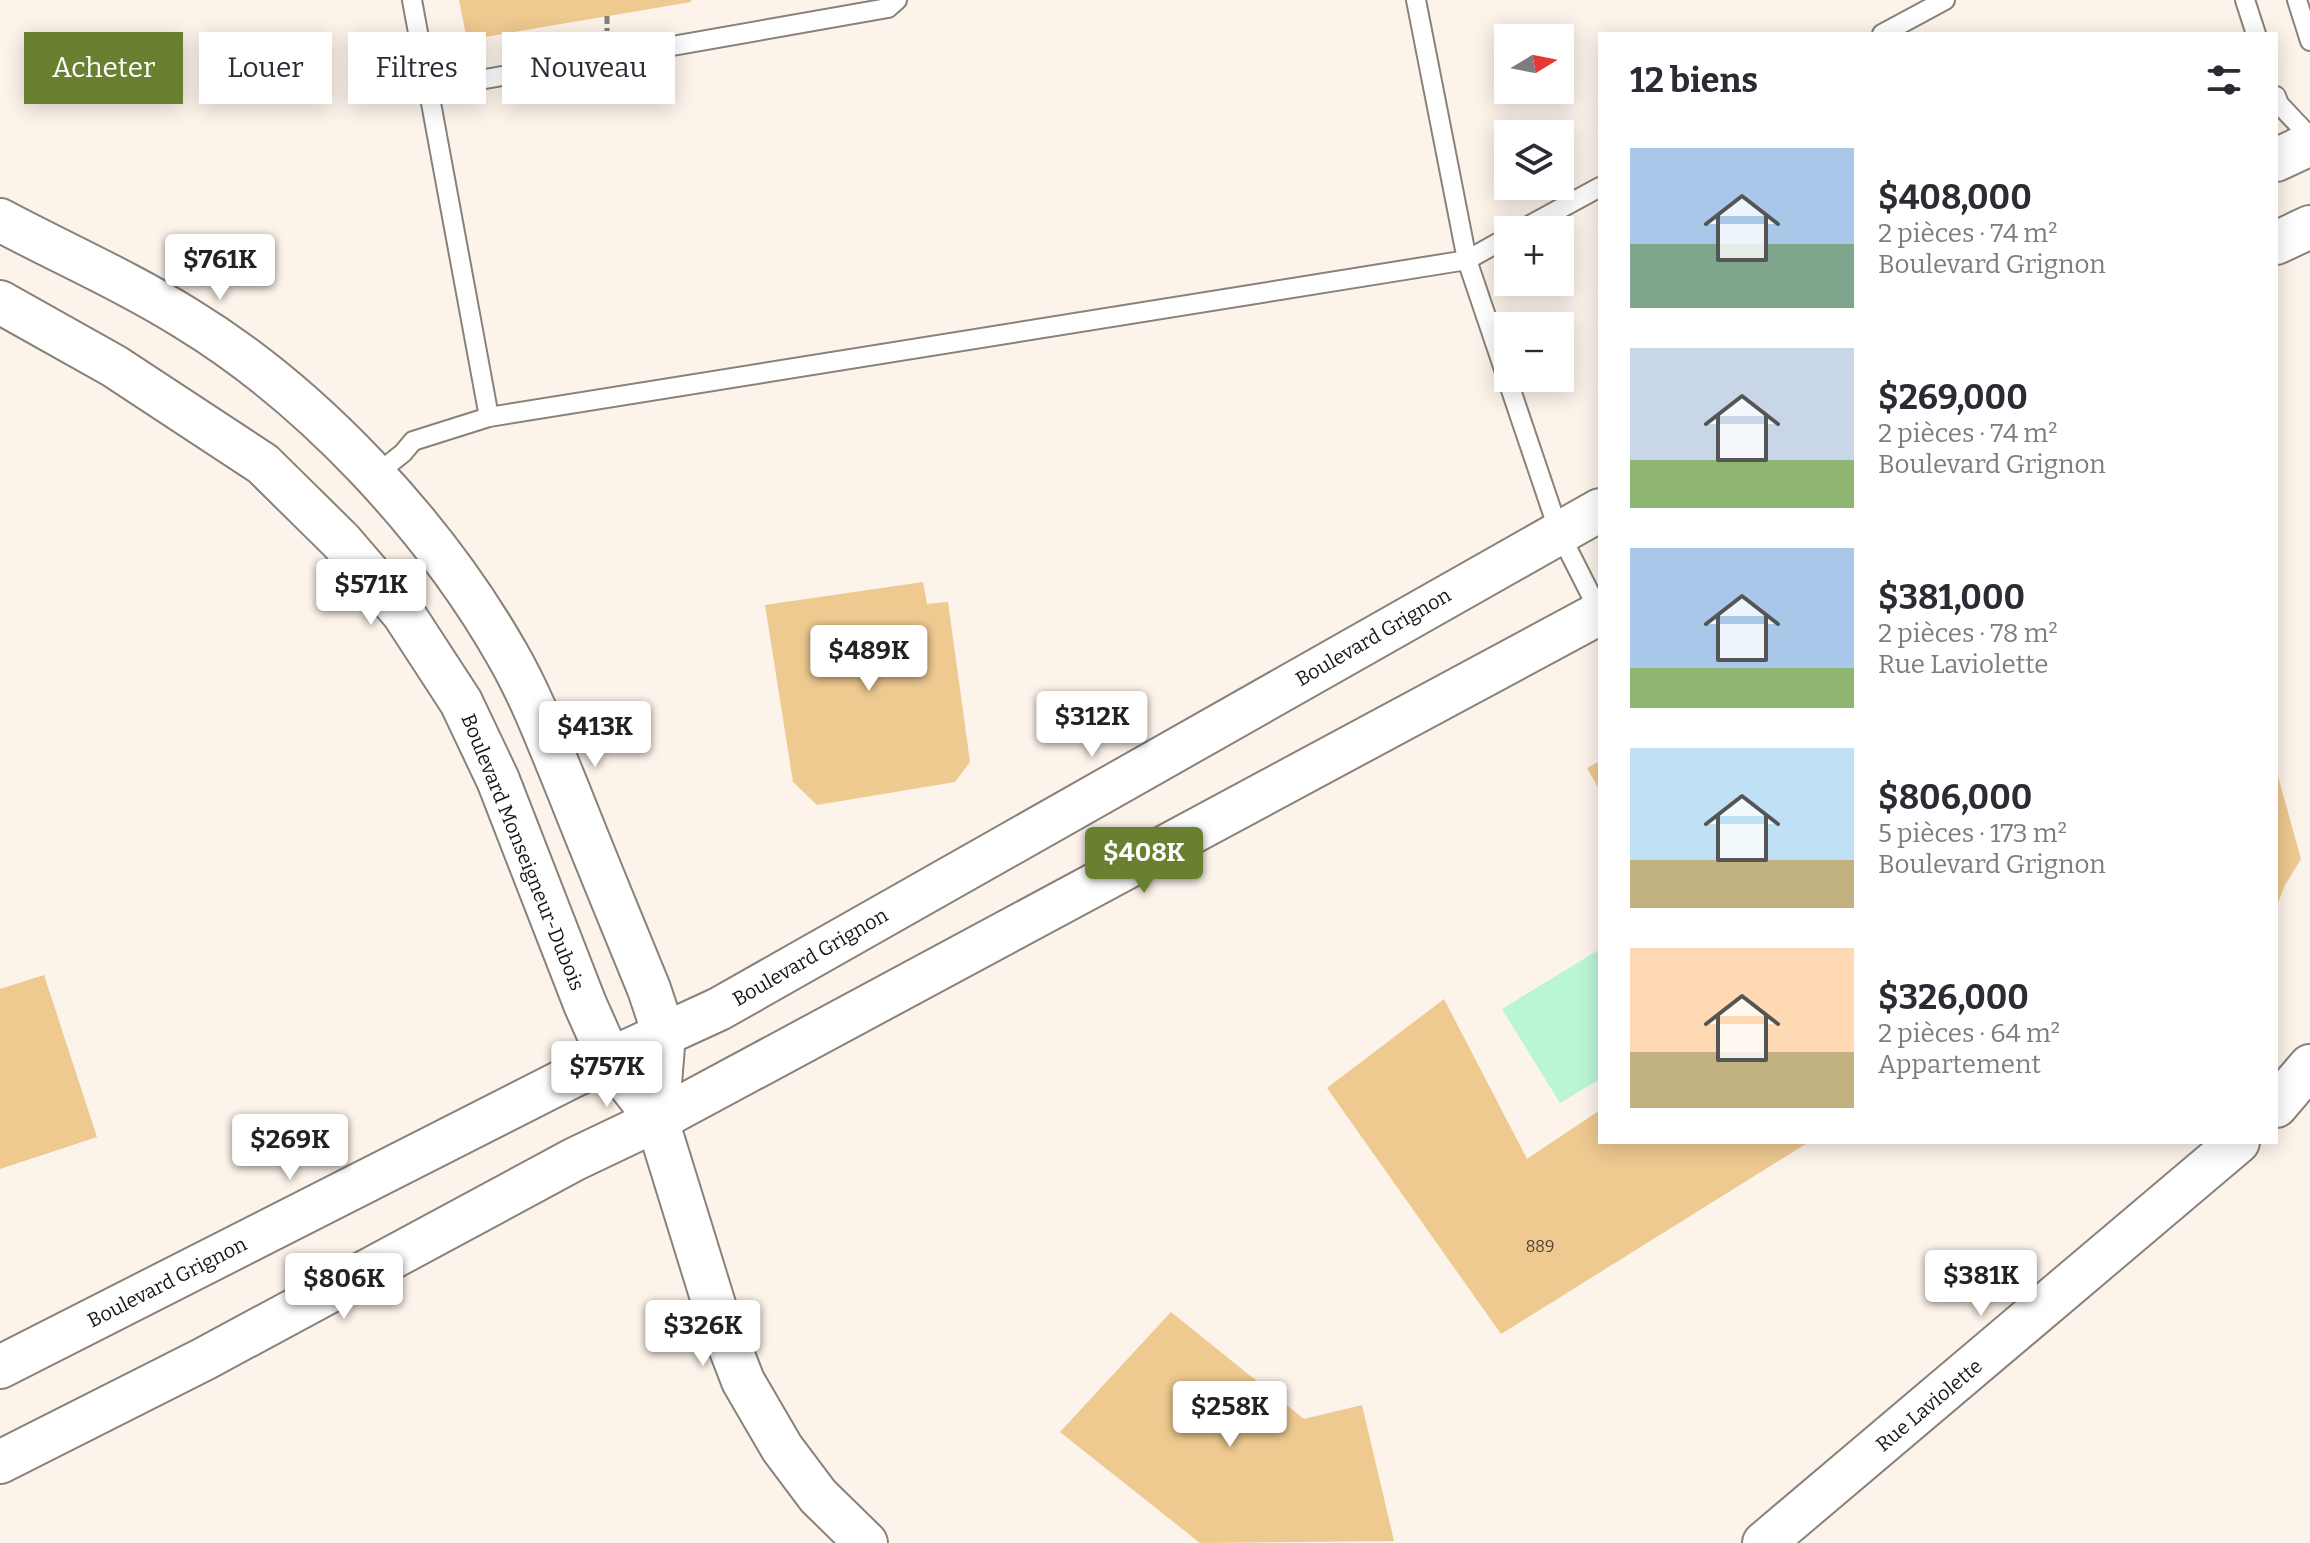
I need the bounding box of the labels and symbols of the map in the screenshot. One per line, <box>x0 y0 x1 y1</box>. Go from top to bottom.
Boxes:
north arrow <box>1494 24 1574 104</box>
pin: $761K <box>164 234 276 302</box>
pin: $571K <box>315 559 427 627</box>
street label: Boulevard Grignon <box>1291 583 1455 691</box>
pin: $489K <box>813 625 925 693</box>
pin: $312K <box>1036 691 1148 759</box>
pin: $413K <box>539 701 651 769</box>
street label: Boulevard Monseigneur-Dubois <box>456 710 590 994</box>
pin: $408K <box>1088 827 1200 895</box>
street label: Boulevard Grignon <box>728 903 892 1011</box>
pin: $757K <box>551 1041 663 1109</box>
pin: $269K <box>234 1114 346 1182</box>
street label: Boulevard Grignon <box>83 1231 251 1332</box>
house number: 889 <box>1526 1237 1554 1256</box>
pin: $381K <box>1925 1250 2037 1318</box>
pin: $806K <box>288 1253 400 1321</box>
pin: $326K <box>647 1300 759 1368</box>
street label: Rue Laviolette <box>1871 1354 1987 1456</box>
pin: $258K <box>1174 1381 1286 1449</box>

